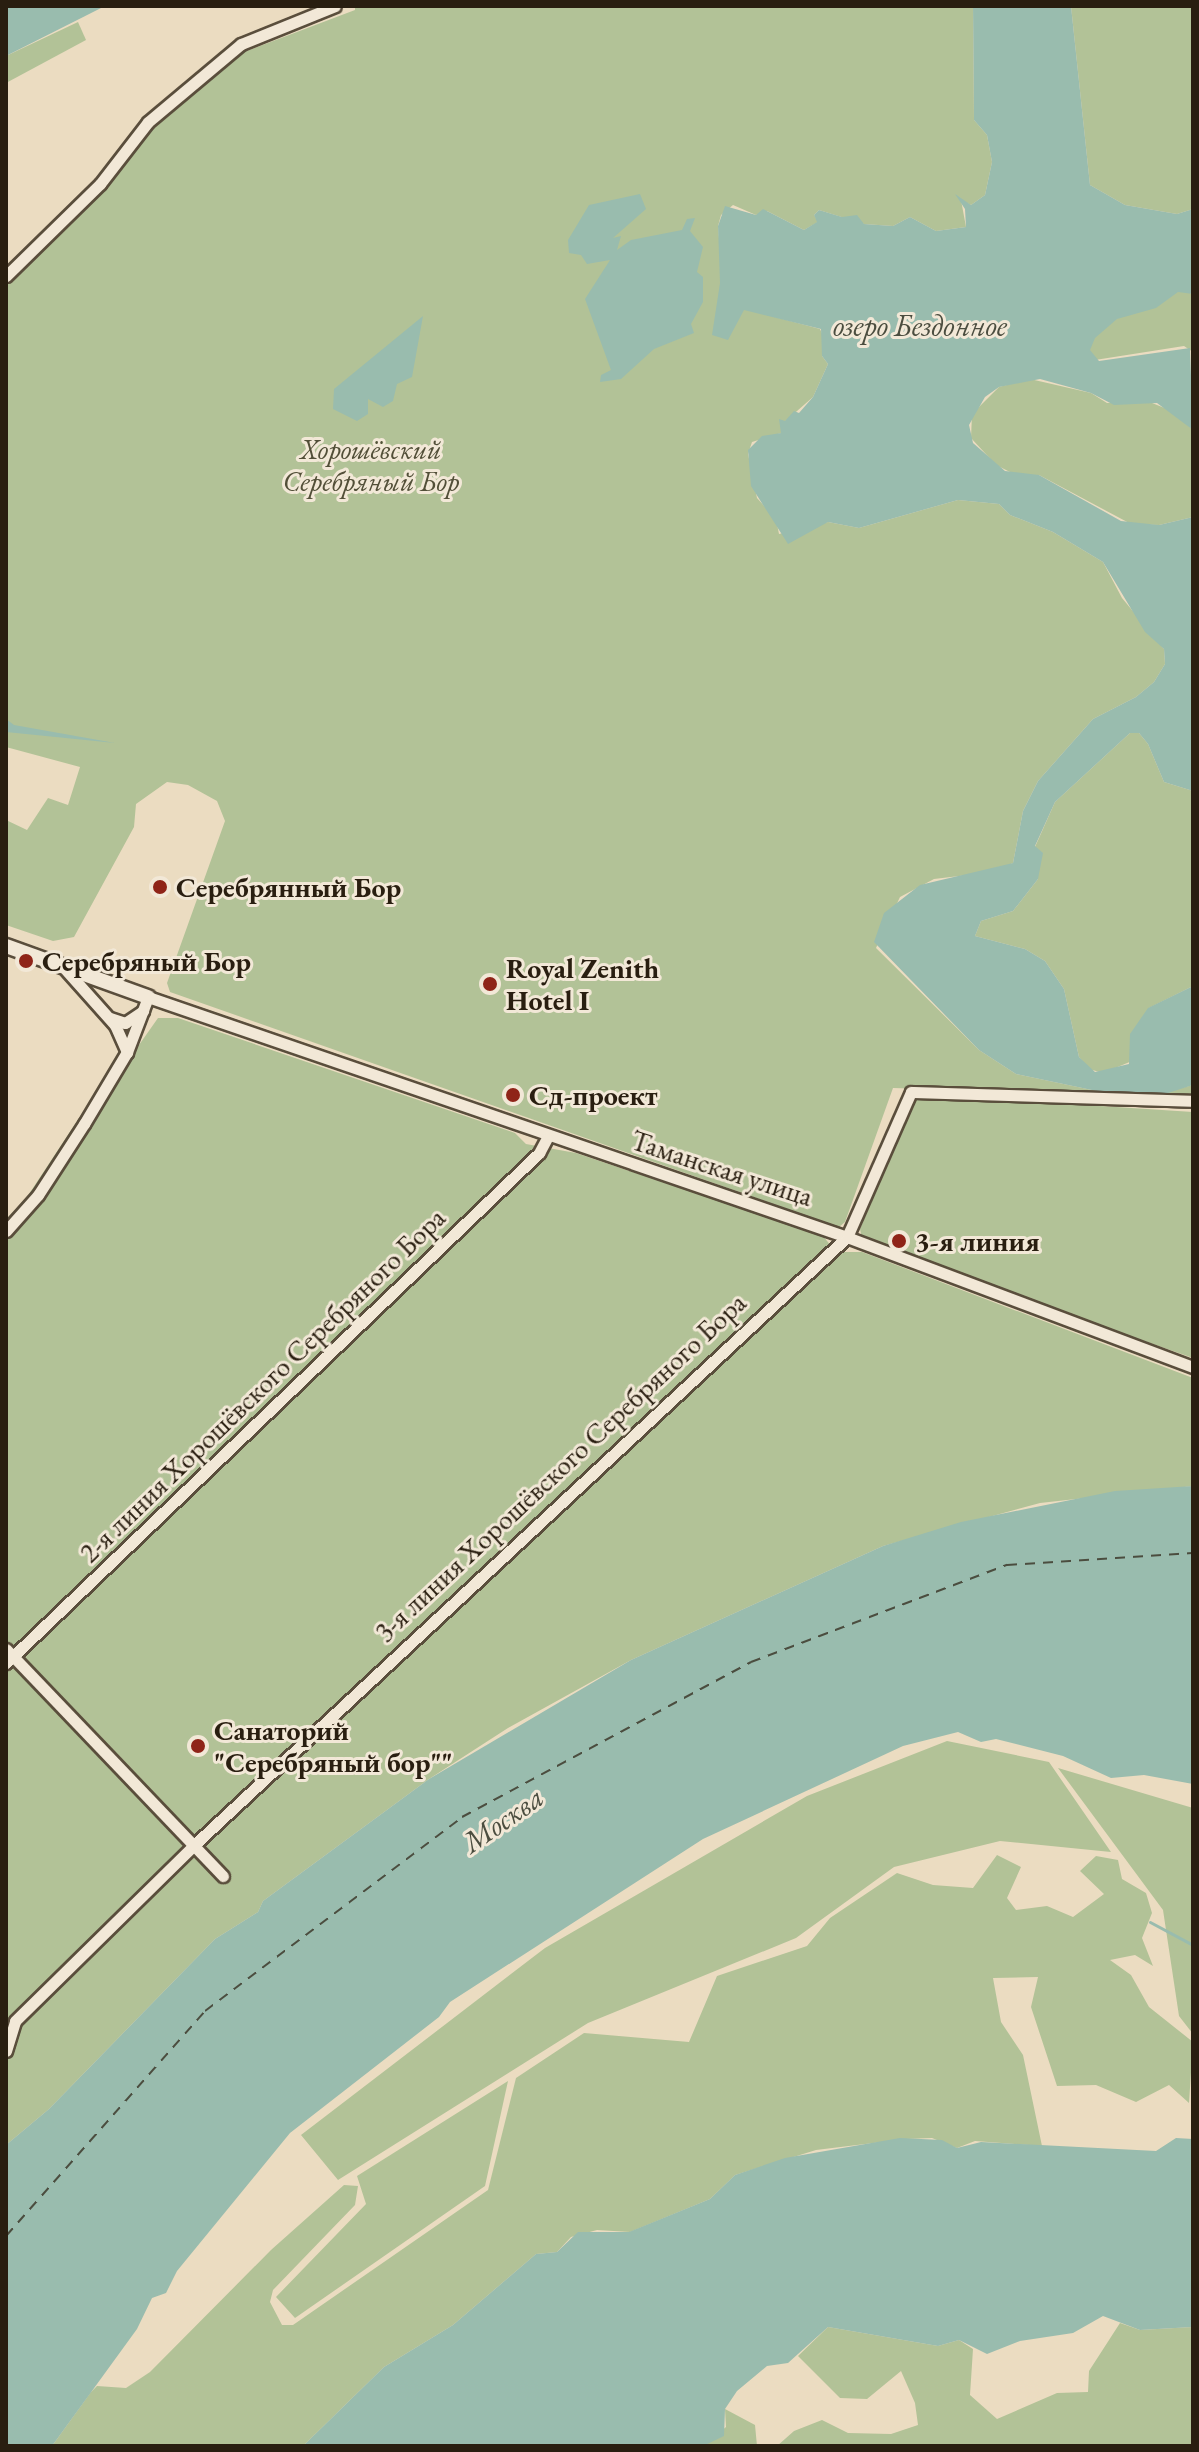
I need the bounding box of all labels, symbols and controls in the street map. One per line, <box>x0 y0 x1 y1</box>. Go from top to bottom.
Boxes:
water label: озеро Бездонное <box>833 308 1007 344</box>
park label: Хорошёвский Серебряный Бор <box>283 432 459 498</box>
place label: Серебрянный Бор <box>176 870 401 904</box>
marker: Серебрянный Бор <box>151 878 169 896</box>
place label: Серебряный Бор <box>42 944 251 978</box>
place label: Royal Zenith Hotel I <box>506 951 659 1017</box>
marker: Серебряный Бор <box>17 952 35 970</box>
marker: Royal Zenith Hotel I <box>481 975 499 993</box>
place label: Сд-проект <box>529 1078 658 1112</box>
marker: Сд-проект <box>504 1086 522 1104</box>
street label: Таманская улица <box>627 1123 817 1213</box>
street label: 2-я линия Хорошёвского Серебряного Бора <box>72 1201 452 1569</box>
place label: 3-я линия <box>915 1224 1040 1258</box>
marker: 3-я линия <box>890 1232 908 1250</box>
street label: 3-я линия Хорошёвского Серебряного Бора <box>367 1286 753 1648</box>
place label: Санаторий "Серебряный бор"" <box>214 1713 453 1779</box>
marker: Санаторий "Серебряный бор"" <box>189 1737 207 1755</box>
water label: Москва <box>455 1779 551 1861</box>

